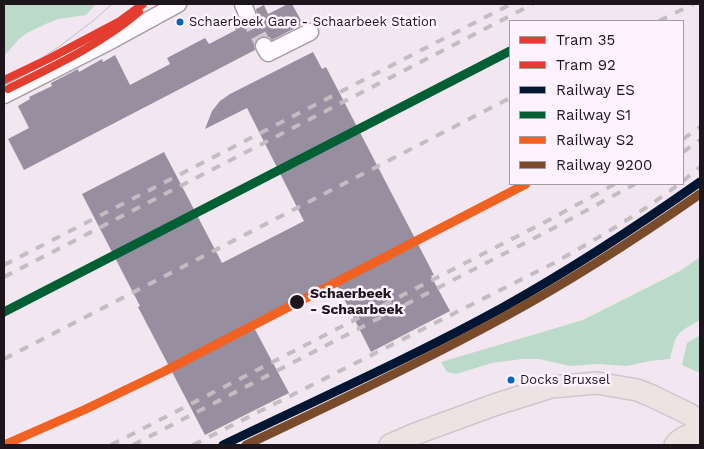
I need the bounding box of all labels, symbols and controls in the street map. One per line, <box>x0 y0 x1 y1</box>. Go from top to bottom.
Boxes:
place label: Schaerbeek Gare - Schaarbeek Station <box>189 14 437 30</box>
marker: Schaerbeek Gare - Schaarbeek Station <box>175 17 185 27</box>
legend <box>509 20 684 185</box>
text: Tram 35 <box>556 31 615 49</box>
text: Tram 92 <box>556 56 616 74</box>
text: Railway ES <box>556 81 635 99</box>
text: Railway S1 <box>556 106 631 124</box>
text: Railway S2 <box>556 131 634 149</box>
text: Railway 9200 <box>556 156 652 174</box>
place label: Schaerbeek - Schaarbeek <box>310 286 403 318</box>
marker: Schaerbeek - Schaarbeek <box>288 293 306 311</box>
place label: Docks Bruxsel <box>520 372 610 388</box>
marker: Docks Bruxsel <box>506 375 516 385</box>

